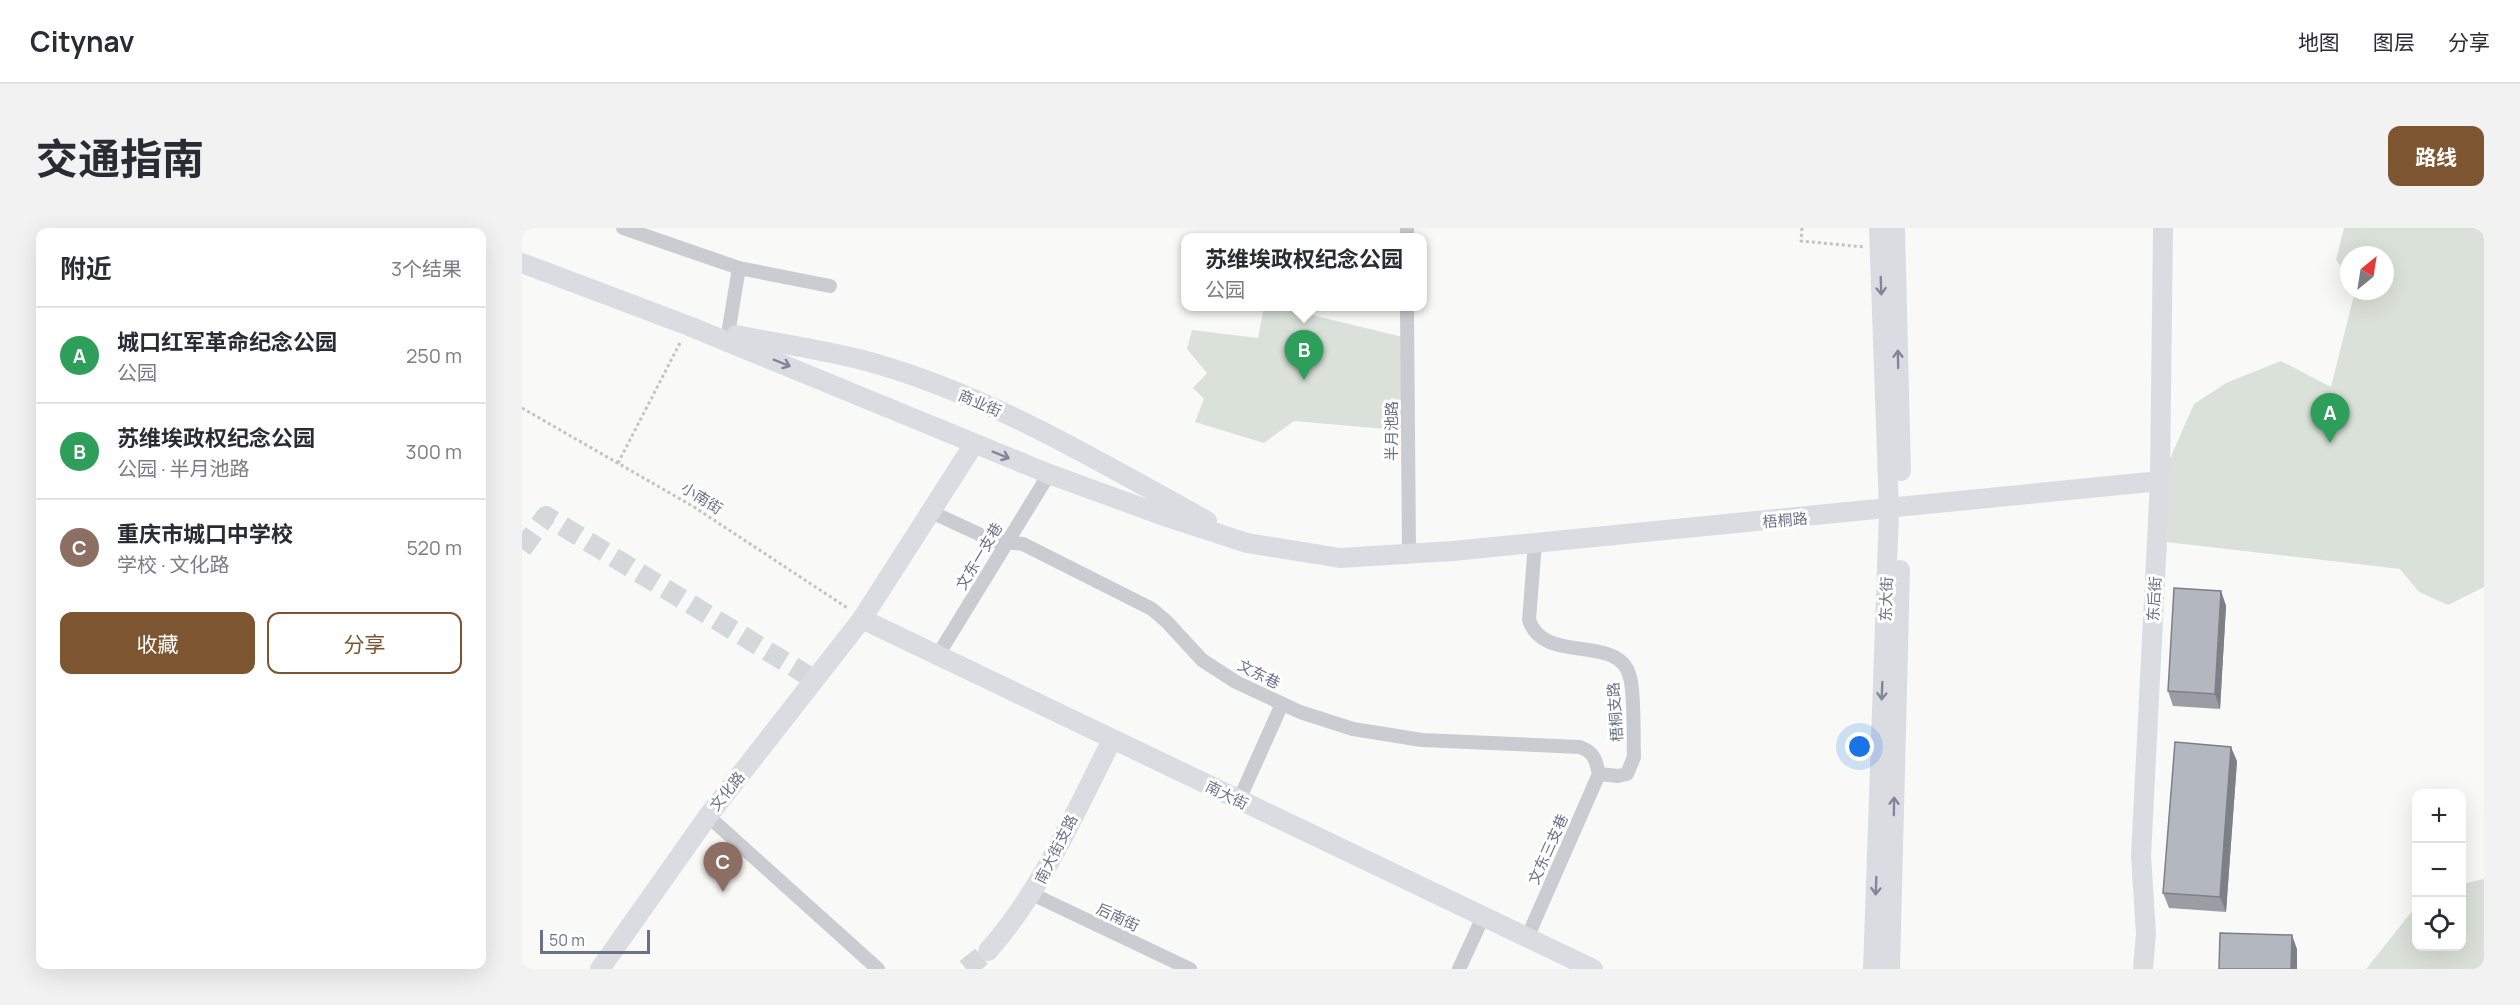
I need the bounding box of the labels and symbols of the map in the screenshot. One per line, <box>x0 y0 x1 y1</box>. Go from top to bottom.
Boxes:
north arrow <box>2340 246 2394 300</box>
one-way arrow <box>1875 276 1887 296</box>
pin: B <box>1284 330 1324 380</box>
one-way arrow <box>1892 349 1904 369</box>
one-way arrow <box>773 358 791 369</box>
street label: 商业街 <box>955 385 1005 421</box>
pin: A <box>2310 394 2350 443</box>
street label: 半月池路 <box>1381 401 1402 461</box>
one-way arrow <box>991 450 1010 461</box>
street label: 小南街 <box>677 477 727 519</box>
street label: 梧桐路 <box>1762 508 1808 532</box>
street label: 文东一支巷 <box>951 518 1007 594</box>
street label: 东大街 <box>1875 576 1897 622</box>
street label: 东后街 <box>2142 576 2166 622</box>
street label: 文东巷 <box>1234 654 1284 694</box>
street label: 梧桐支路 <box>1602 681 1628 743</box>
one-way arrow <box>1877 681 1888 701</box>
your location <box>1845 732 1874 761</box>
street label: 文化路 <box>705 767 749 815</box>
street label: 南大街 <box>1202 776 1252 814</box>
one-way arrow <box>1888 796 1900 816</box>
street label: 文东三支巷 <box>1523 810 1573 888</box>
street label: 南大街支路 <box>1030 811 1082 887</box>
pin: C <box>704 842 742 892</box>
one-way arrow <box>1870 876 1881 896</box>
street label: 后南街 <box>1093 898 1143 936</box>
scale bar <box>540 927 650 954</box>

